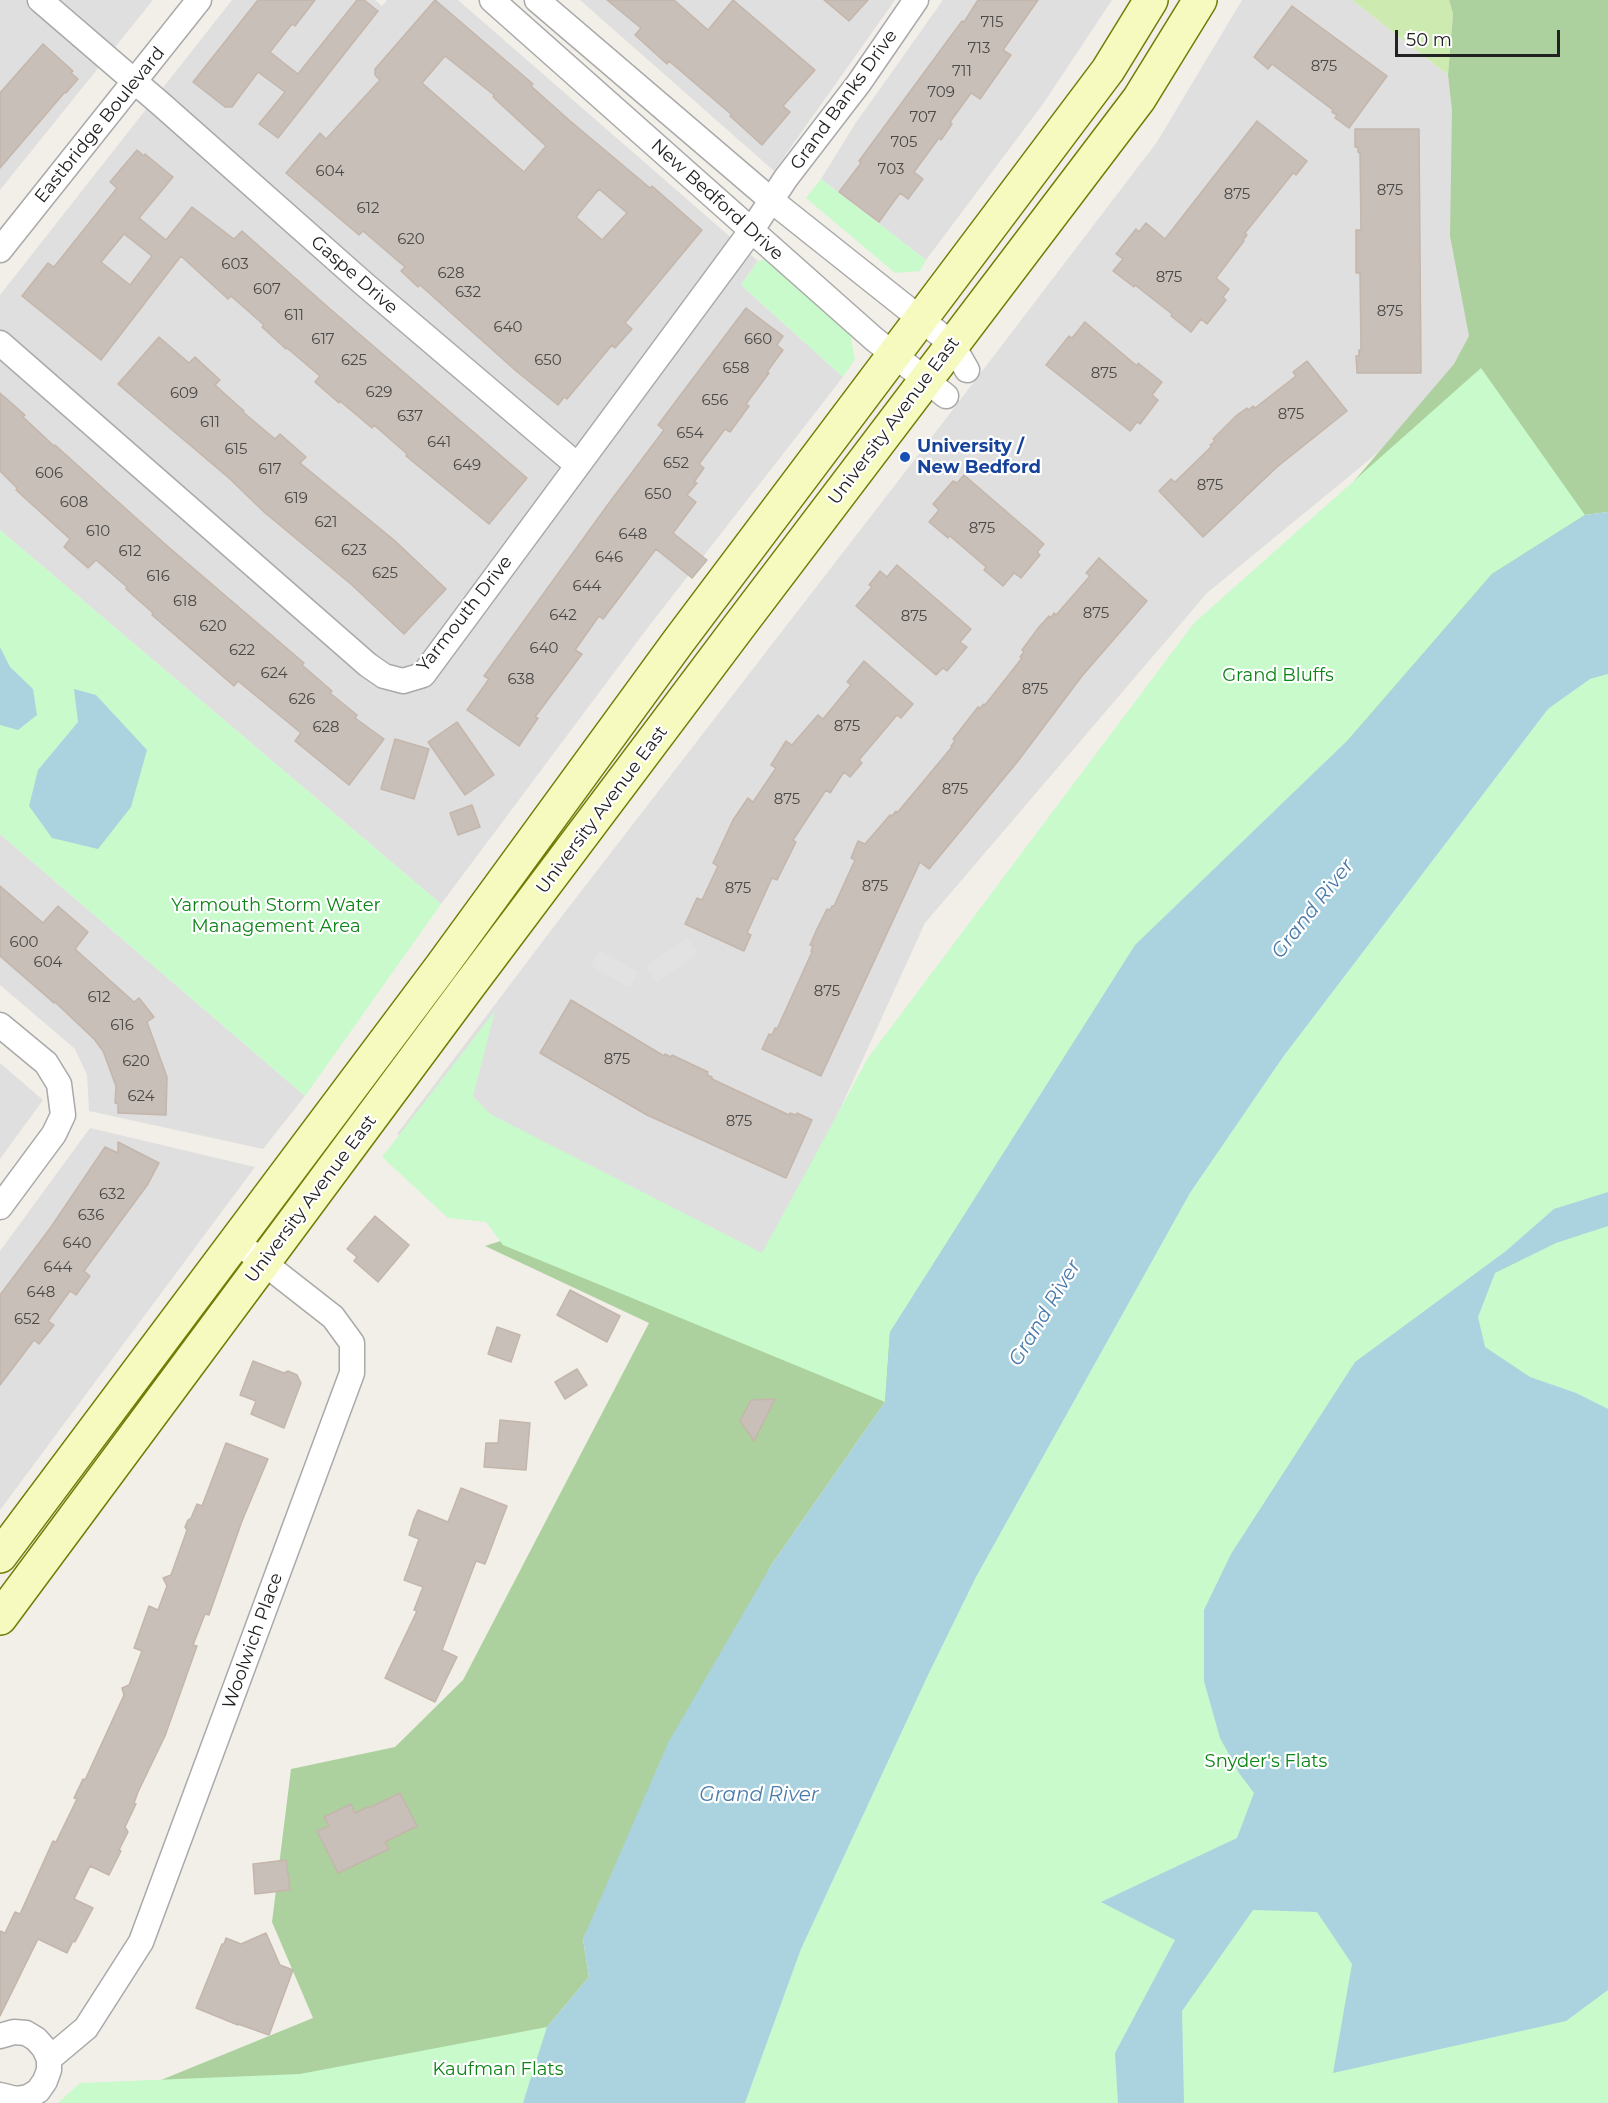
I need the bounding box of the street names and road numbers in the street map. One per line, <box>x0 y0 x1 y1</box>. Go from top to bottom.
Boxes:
street label: Grand Banks Drive <box>786 26 902 174</box>
street label: Eastbridge Boulevard <box>30 43 170 207</box>
street label: New Bedford Drive <box>646 135 788 265</box>
street label: Gaspe Drive <box>306 231 402 319</box>
street label: University Avenue East <box>824 333 964 509</box>
street label: Yarmouth Drive <box>413 551 517 677</box>
street label: University Avenue East <box>532 722 672 898</box>
street label: University Avenue East <box>241 1111 381 1287</box>
street label: Woolwich Place <box>218 1570 288 1712</box>

